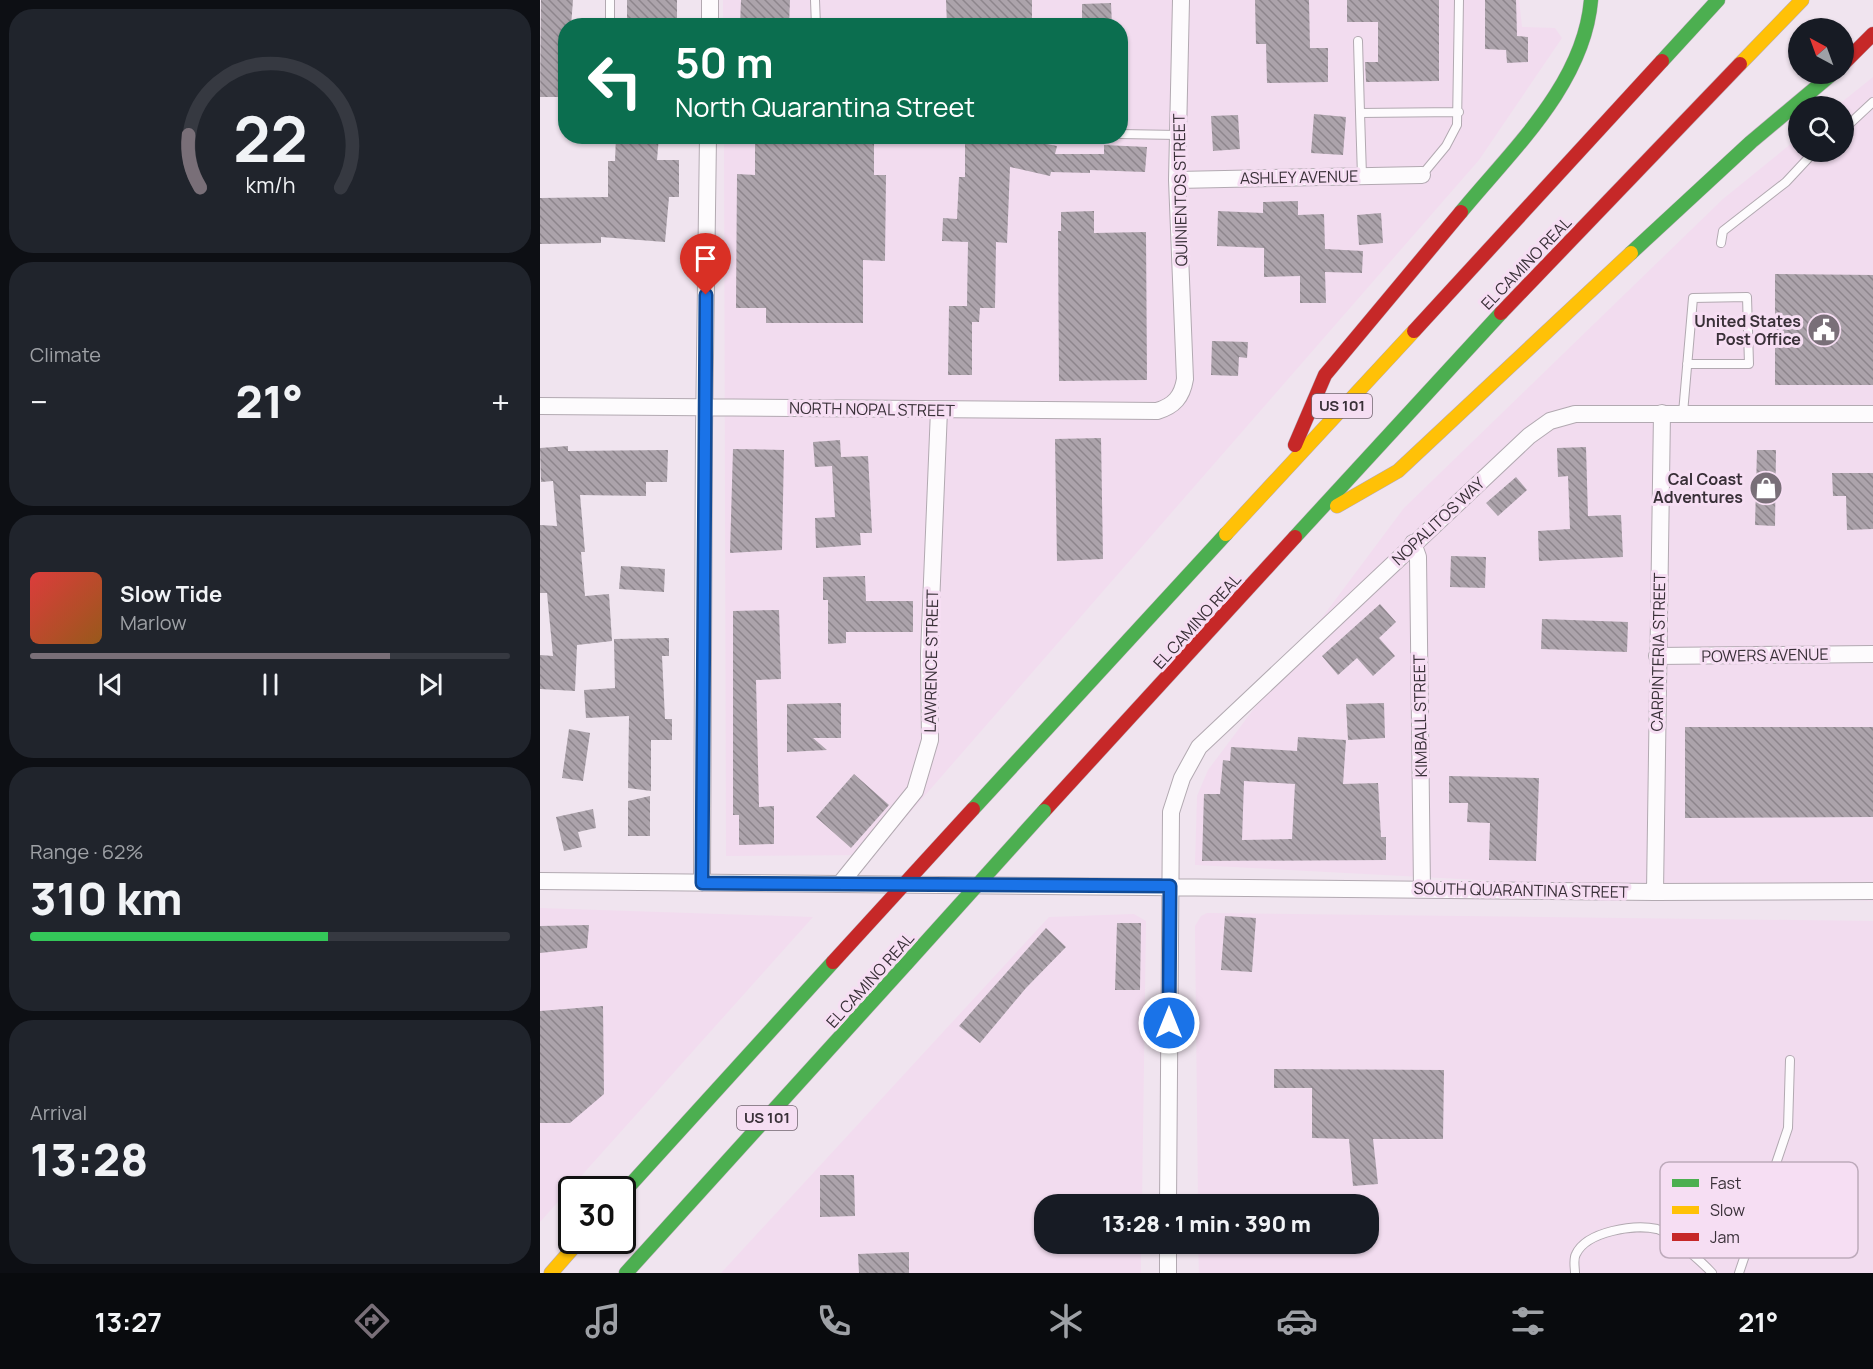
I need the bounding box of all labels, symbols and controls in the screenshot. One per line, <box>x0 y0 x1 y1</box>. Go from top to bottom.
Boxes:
north arrow <box>1788 18 1854 84</box>
map controls <box>1788 18 1854 162</box>
text: 50 m <box>675 33 773 91</box>
icon: left <box>576 42 654 120</box>
text: North Quarantina Street <box>675 88 975 125</box>
text: 22 <box>233 95 307 181</box>
button: search <box>1788 96 1854 162</box>
street label: QUINIENTOS STREET <box>1168 113 1192 267</box>
street label: ASHLEY AVENUE <box>1240 165 1358 189</box>
text: km/h <box>245 170 295 199</box>
street label: EL CAMINO REAL <box>1476 212 1576 314</box>
pin <box>680 233 731 295</box>
icon: arrive <box>689 242 722 275</box>
place label: United States Post Office <box>1694 310 1801 350</box>
public building icon: United States Post Office <box>1806 312 1842 348</box>
text: Climate <box>30 341 101 368</box>
text: 21° <box>235 370 303 432</box>
text: − <box>30 379 48 424</box>
text: + <box>491 379 510 424</box>
road number: US 101 <box>1312 394 1372 418</box>
street label: NORTH NOPAL STREET <box>789 397 955 421</box>
place label: Cal Coast Adventures <box>1653 468 1743 508</box>
shop icon: Cal Coast Adventures <box>1748 470 1784 506</box>
street label: NOPALITOS WAY <box>1387 472 1489 570</box>
street label: EL CAMINO REAL <box>1148 569 1246 673</box>
street label: CARPINTERIA STREET <box>1646 572 1670 732</box>
text: Slow Tide <box>120 579 222 609</box>
street label: LAWRENCE STREET <box>919 589 943 733</box>
text: Marlow <box>120 609 187 636</box>
street label: POWERS AVENUE <box>1701 643 1829 667</box>
street label: KIMBALL STREET <box>1408 654 1432 778</box>
icon: previous <box>94 668 127 701</box>
icon: pause <box>254 668 287 701</box>
icon: next <box>414 668 447 701</box>
text: Range · 62% <box>30 838 144 865</box>
text: 310 km <box>30 867 182 929</box>
street label: SOUTH QUARANTINA STREET <box>1413 877 1629 903</box>
street label: EL CAMINO REAL <box>821 928 919 1032</box>
position arrow <box>1137 991 1201 1055</box>
text: Arrival <box>30 1099 87 1126</box>
road number: US 101 <box>737 1106 797 1130</box>
text: 13:28 <box>30 1128 148 1190</box>
legend <box>1660 1162 1858 1258</box>
text: Fast <box>1710 1172 1741 1194</box>
speed limit sign: 30 <box>558 1176 636 1254</box>
text: Slow <box>1710 1199 1745 1221</box>
text: 13:28 · 1 min · 390 m <box>1102 1209 1311 1239</box>
text: Jam <box>1710 1226 1740 1248</box>
icon: directions <box>351 1300 393 1342</box>
icon: music <box>582 1300 624 1342</box>
icon: phone <box>813 1300 855 1342</box>
icon: climate <box>1045 1300 1087 1342</box>
icon: car <box>1276 1300 1318 1342</box>
icon: filters <box>1507 1300 1549 1342</box>
text: 13:27 <box>95 1303 162 1340</box>
text: 21° <box>1738 1303 1778 1340</box>

